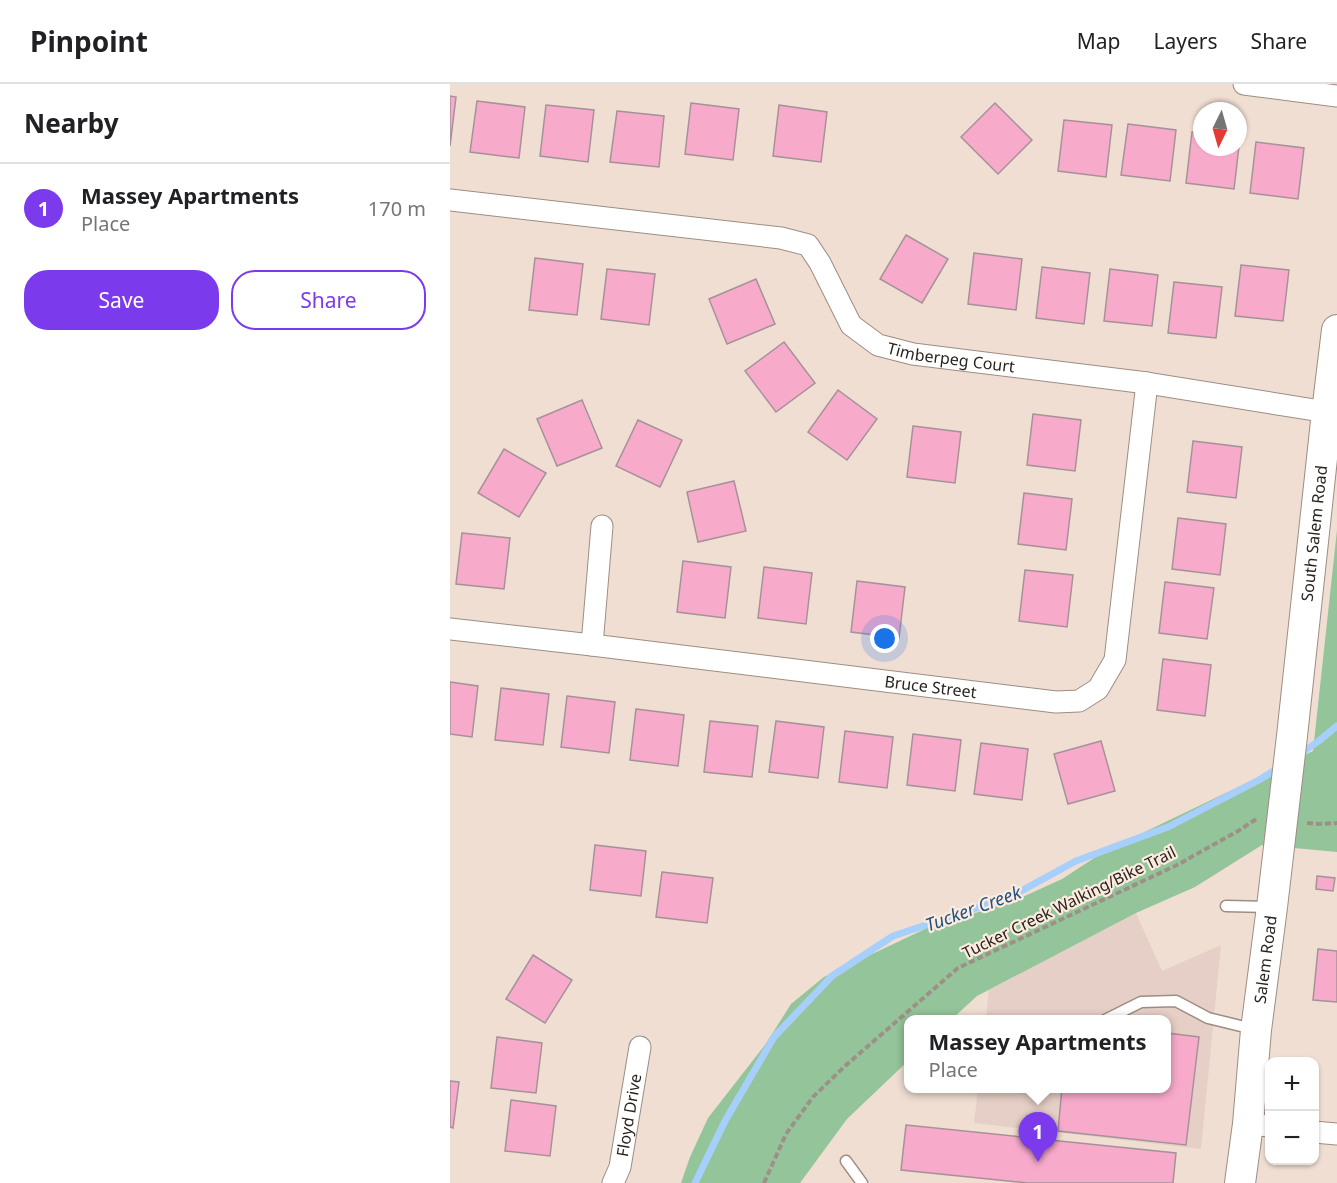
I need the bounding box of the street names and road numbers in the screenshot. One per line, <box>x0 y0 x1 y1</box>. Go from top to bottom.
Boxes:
street label: Timberpeg Court <box>885 337 1016 378</box>
street label: South Salem Road <box>1296 464 1332 602</box>
street label: Bruce Street <box>883 670 978 703</box>
street label: Tucker Creek Walking/Bike Trail <box>959 842 1179 962</box>
street label: Salem Road <box>1249 914 1282 1005</box>
street label: Floyd Drive <box>611 1072 646 1158</box>

